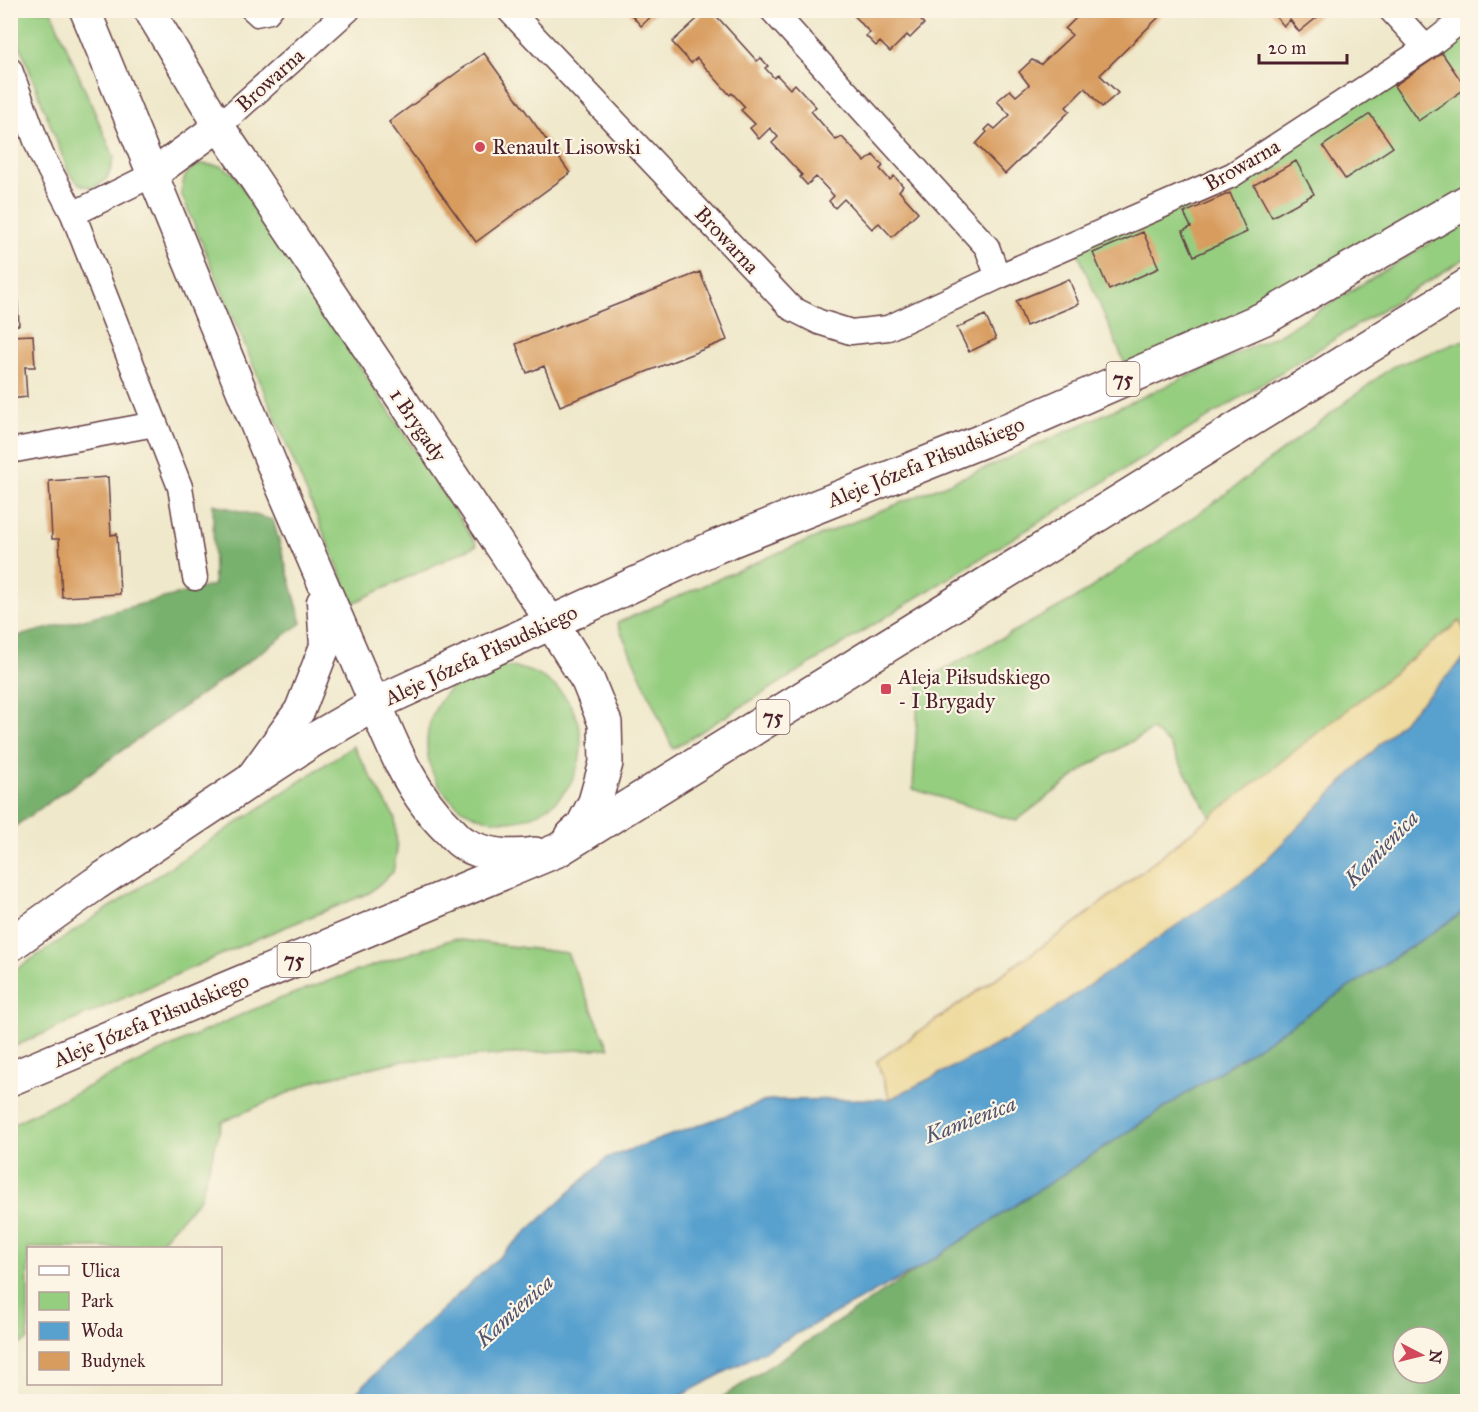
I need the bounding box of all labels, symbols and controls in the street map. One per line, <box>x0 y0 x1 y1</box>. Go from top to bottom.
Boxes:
scale bar <box>1259 27 1348 65</box>
text: 20 m <box>1268 37 1306 59</box>
street label: Browarna <box>230 43 310 117</box>
street label: Browarna <box>1200 133 1285 197</box>
place label: Renault Lisowski <box>492 134 641 160</box>
marker: Renault Lisowski <box>473 140 487 154</box>
street label: Browarna <box>689 201 765 279</box>
road number: 75 <box>1106 362 1140 396</box>
street label: 1 Brygady <box>384 383 453 468</box>
street label: Aleje Józefa Piłsudskiego <box>823 411 1028 514</box>
street label: Aleje Józefa Piłsudskiego <box>380 599 582 712</box>
place label: Aleja Piłsudskiego - I Brygady <box>897 664 1050 714</box>
marker: Aleja Piłsudskiego - I Brygady <box>879 682 893 696</box>
road number: 75 <box>756 700 790 734</box>
water label: Kamienica <box>1338 805 1424 893</box>
road number: 75 <box>278 943 310 977</box>
street label: Aleje Józefa Piłsudskiego <box>48 967 253 1073</box>
water label: Kamienica <box>920 1090 1020 1150</box>
legend <box>27 1247 222 1385</box>
text: Ulica <box>81 1260 121 1282</box>
water label: Kamienica <box>469 1268 559 1353</box>
text: Park <box>81 1290 114 1312</box>
text: Woda <box>81 1320 124 1342</box>
north arrow <box>1391 1325 1451 1385</box>
text: N <box>1425 1349 1446 1365</box>
text: Budynek <box>81 1350 146 1372</box>

